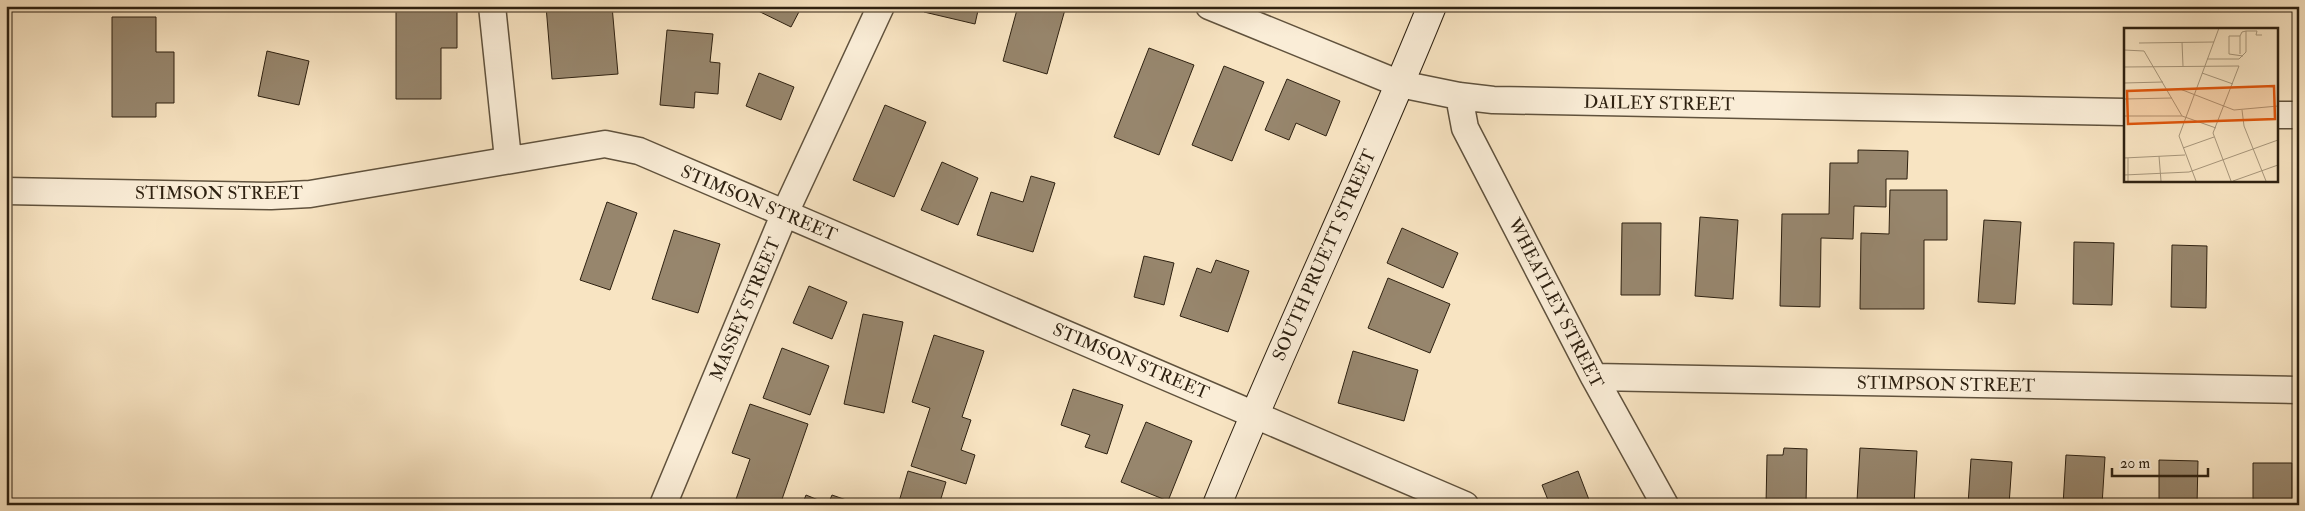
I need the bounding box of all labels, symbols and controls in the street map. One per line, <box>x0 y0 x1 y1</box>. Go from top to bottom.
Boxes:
inset map <box>2124 28 2278 181</box>
street label: DAILEY STREET <box>1583 91 1735 116</box>
street label: SOUTH PRUETT STREET <box>1267 145 1382 364</box>
street label: STIMSON STREET <box>677 160 841 247</box>
street label: STIMSON STREET <box>135 182 304 205</box>
street label: WHEATLEY STREET <box>1502 213 1609 393</box>
street label: MASSEY STREET <box>705 233 786 384</box>
street label: STIMSON STREET <box>1049 318 1213 405</box>
street label: STIMPSON STREET <box>1857 371 2036 398</box>
scale bar <box>2112 446 2209 478</box>
text: 20 m <box>2120 454 2150 473</box>

